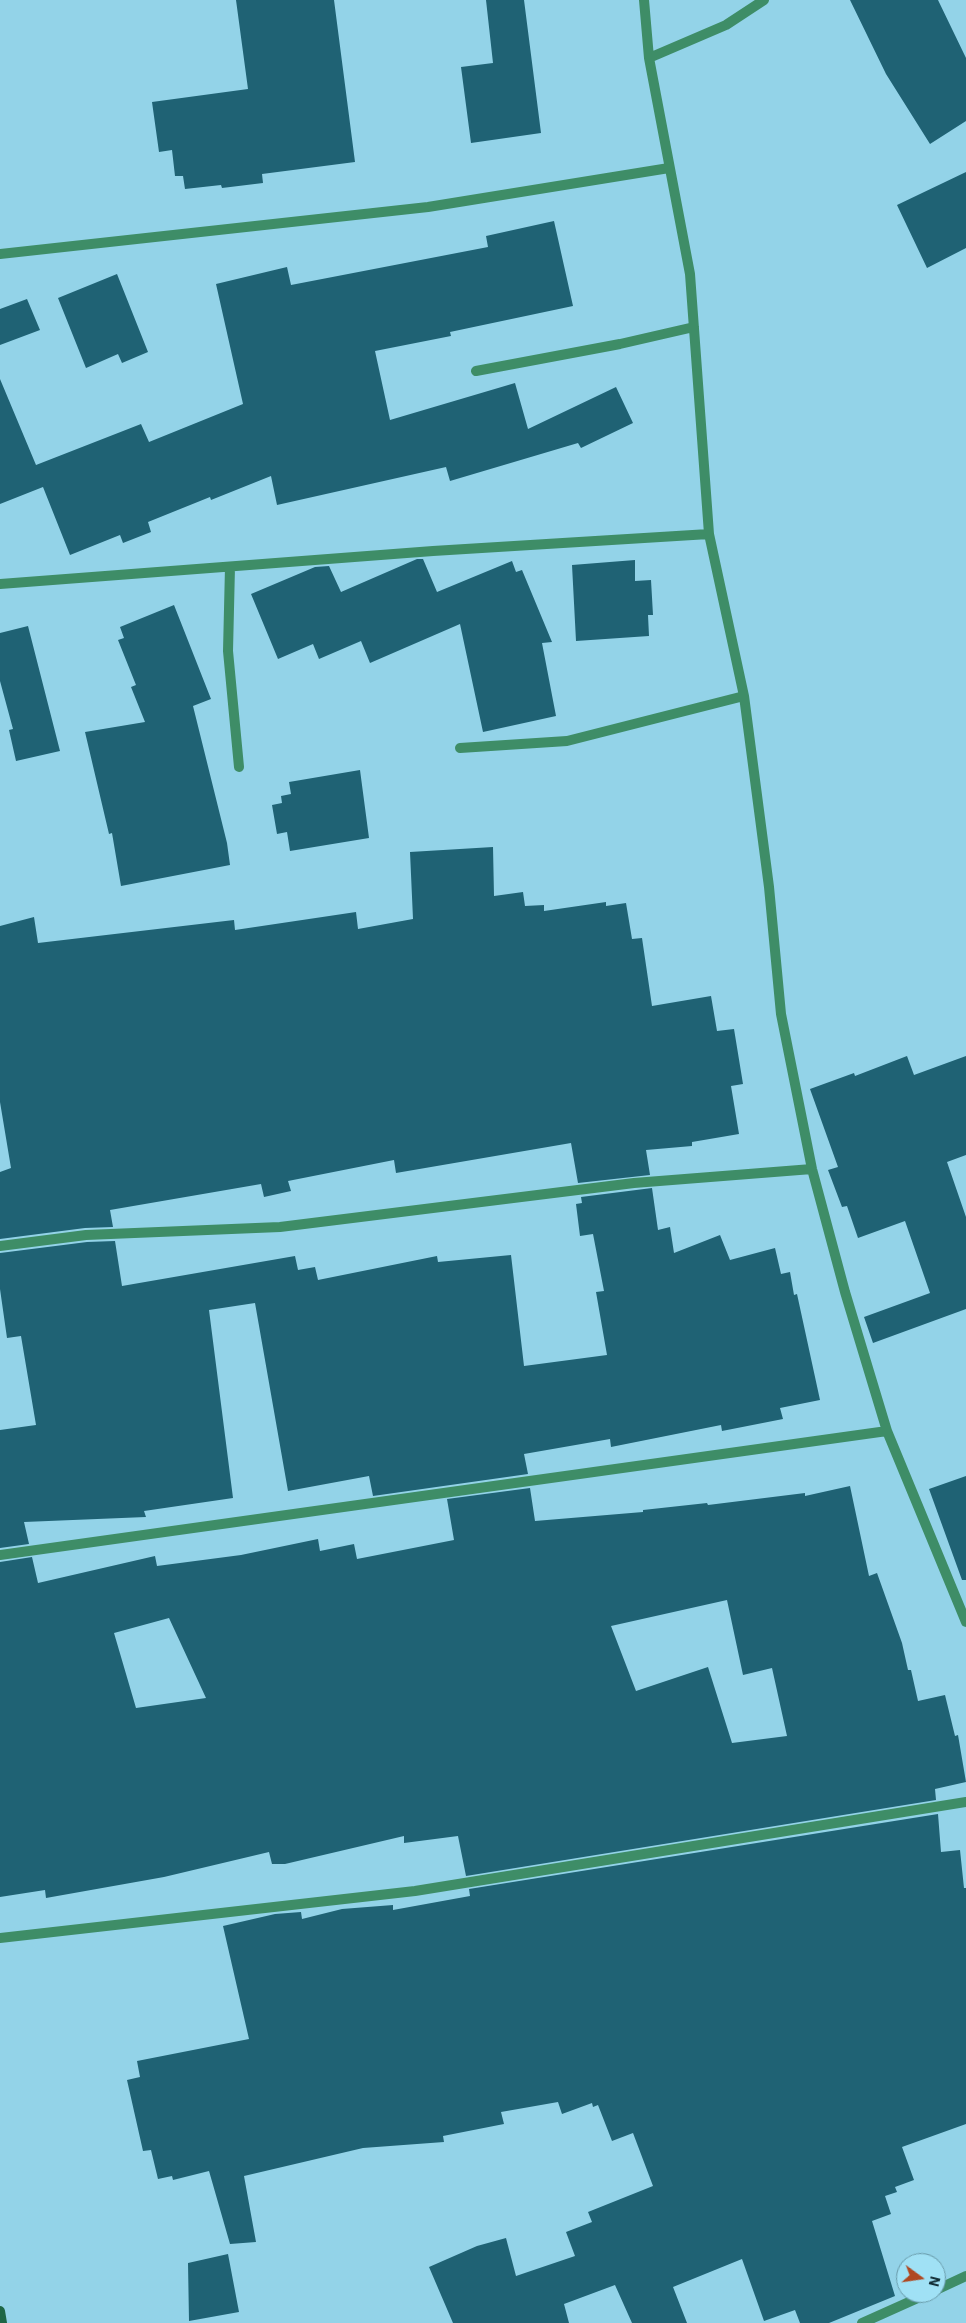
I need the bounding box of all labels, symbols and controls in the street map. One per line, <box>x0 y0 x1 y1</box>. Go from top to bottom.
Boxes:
north arrow <box>896 2253 946 2303</box>
text: N <box>925 2274 945 2288</box>

